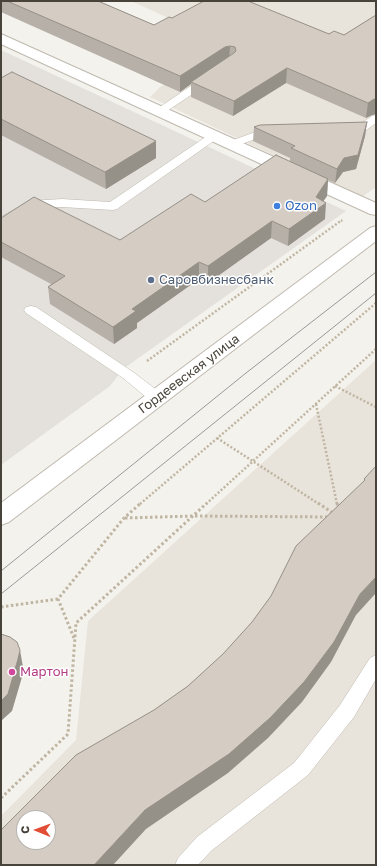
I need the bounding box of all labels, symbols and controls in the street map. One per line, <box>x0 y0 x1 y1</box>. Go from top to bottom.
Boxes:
place label: Ozon <box>285 198 317 214</box>
marker: Ozon <box>272 201 282 211</box>
place label: Саровбизнесбанк <box>159 272 274 288</box>
marker: Саровбизнесбанк <box>146 275 156 285</box>
street label: Гордеевская улица <box>135 331 243 417</box>
place label: Мартон <box>20 664 68 680</box>
marker: Мартон <box>7 667 17 677</box>
north arrow <box>16 810 56 850</box>
text: С <box>18 826 31 834</box>

